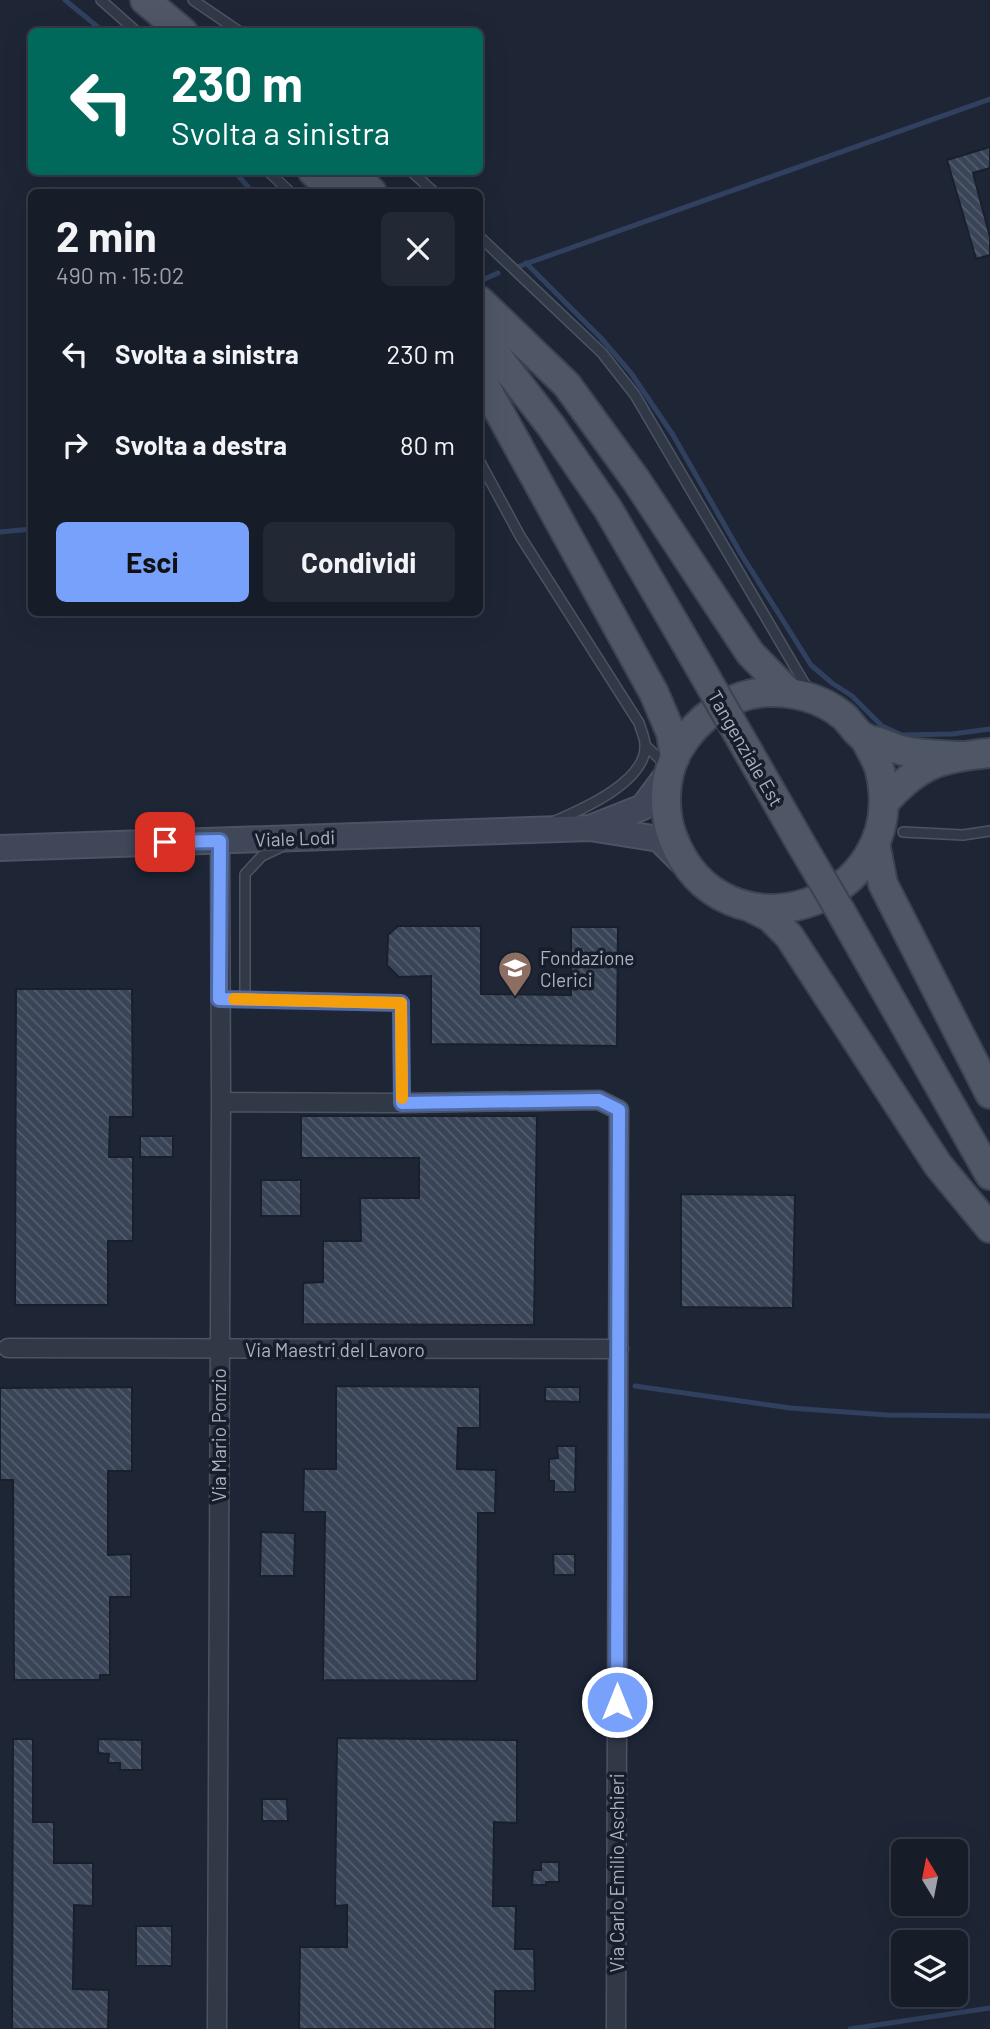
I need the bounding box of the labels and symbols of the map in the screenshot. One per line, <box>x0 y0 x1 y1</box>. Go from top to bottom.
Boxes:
street label: Tangenziale Est <box>704 686 788 810</box>
pin <box>135 812 195 872</box>
street label: Viale Lodi <box>254 825 336 851</box>
place label: Fondazione Clerici <box>540 946 634 991</box>
school or university icon: Fondazione Clerici <box>496 949 534 998</box>
street label: Via Maestri del Lavoro <box>245 1338 425 1361</box>
street label: Via Mario Ponzio <box>207 1368 230 1502</box>
position arrow <box>580 1665 654 1739</box>
street label: Via Carlo Emilio Aschieri <box>605 1773 628 1973</box>
north arrow <box>891 1839 968 1916</box>

